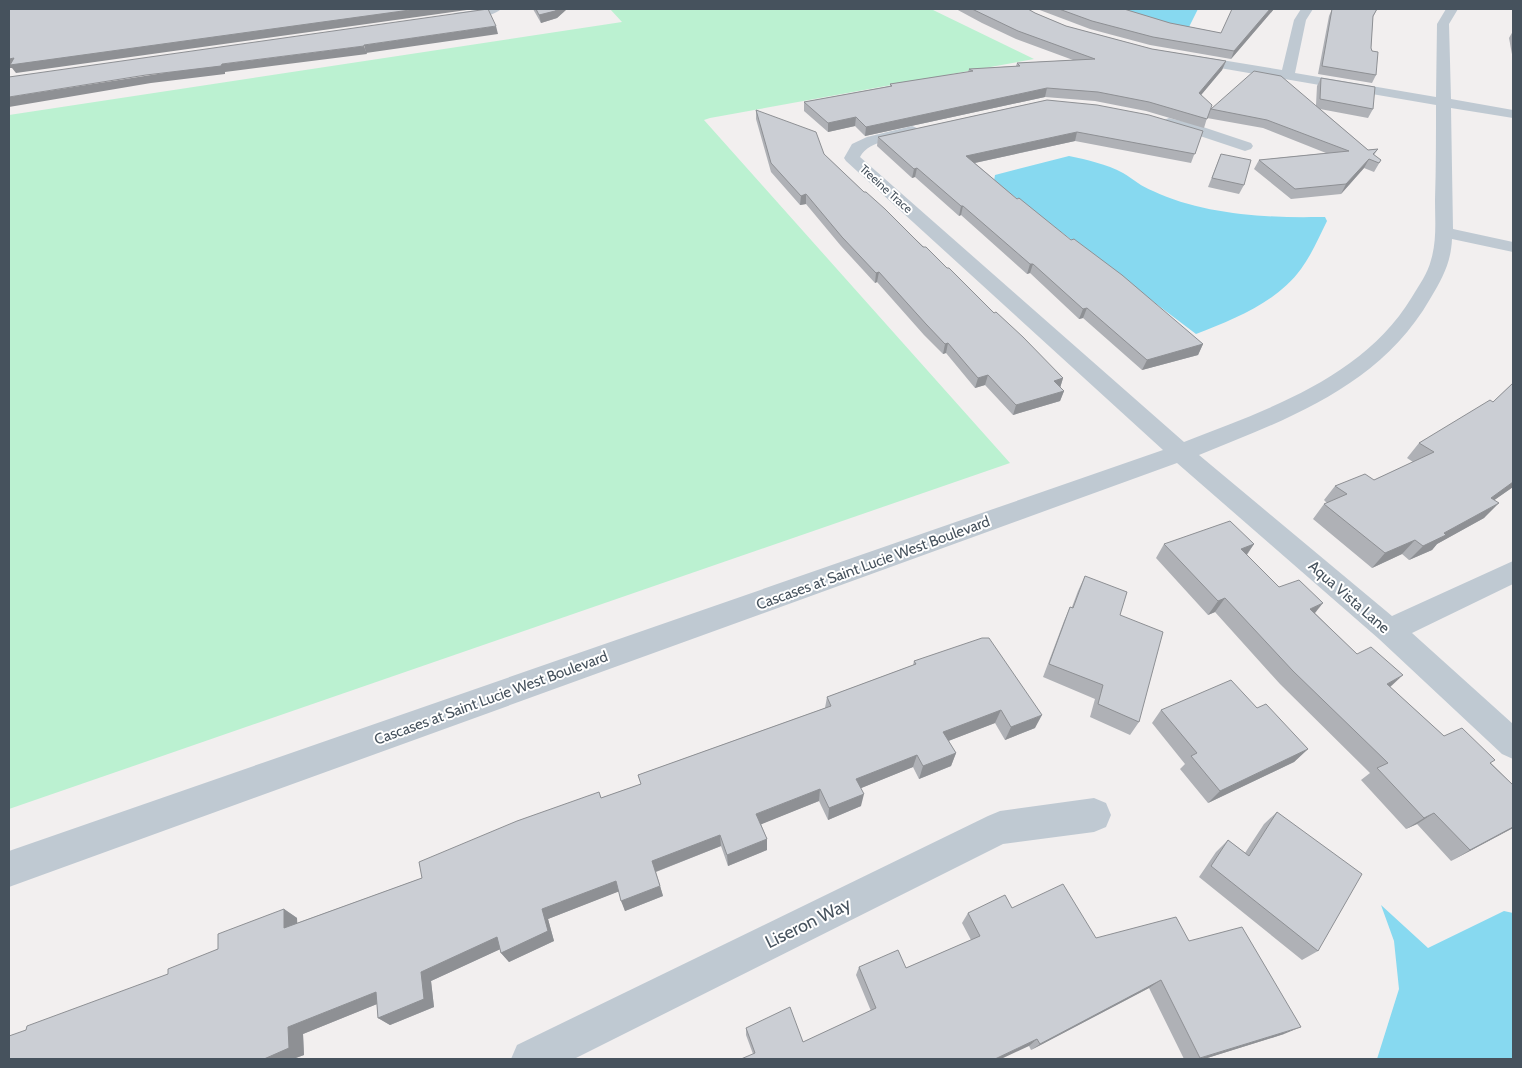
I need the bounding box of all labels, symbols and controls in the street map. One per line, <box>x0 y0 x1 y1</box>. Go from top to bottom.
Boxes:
street label: Treeine Trace <box>857 161 916 216</box>
street label: Cascases at Saint Lucie West Boulevard <box>754 512 992 614</box>
street label: Aqua Vista Lane <box>1305 557 1393 637</box>
street label: Cascases at Saint Lucie West Boulevard <box>372 647 610 749</box>
street label: Liseron Way <box>762 893 854 953</box>

